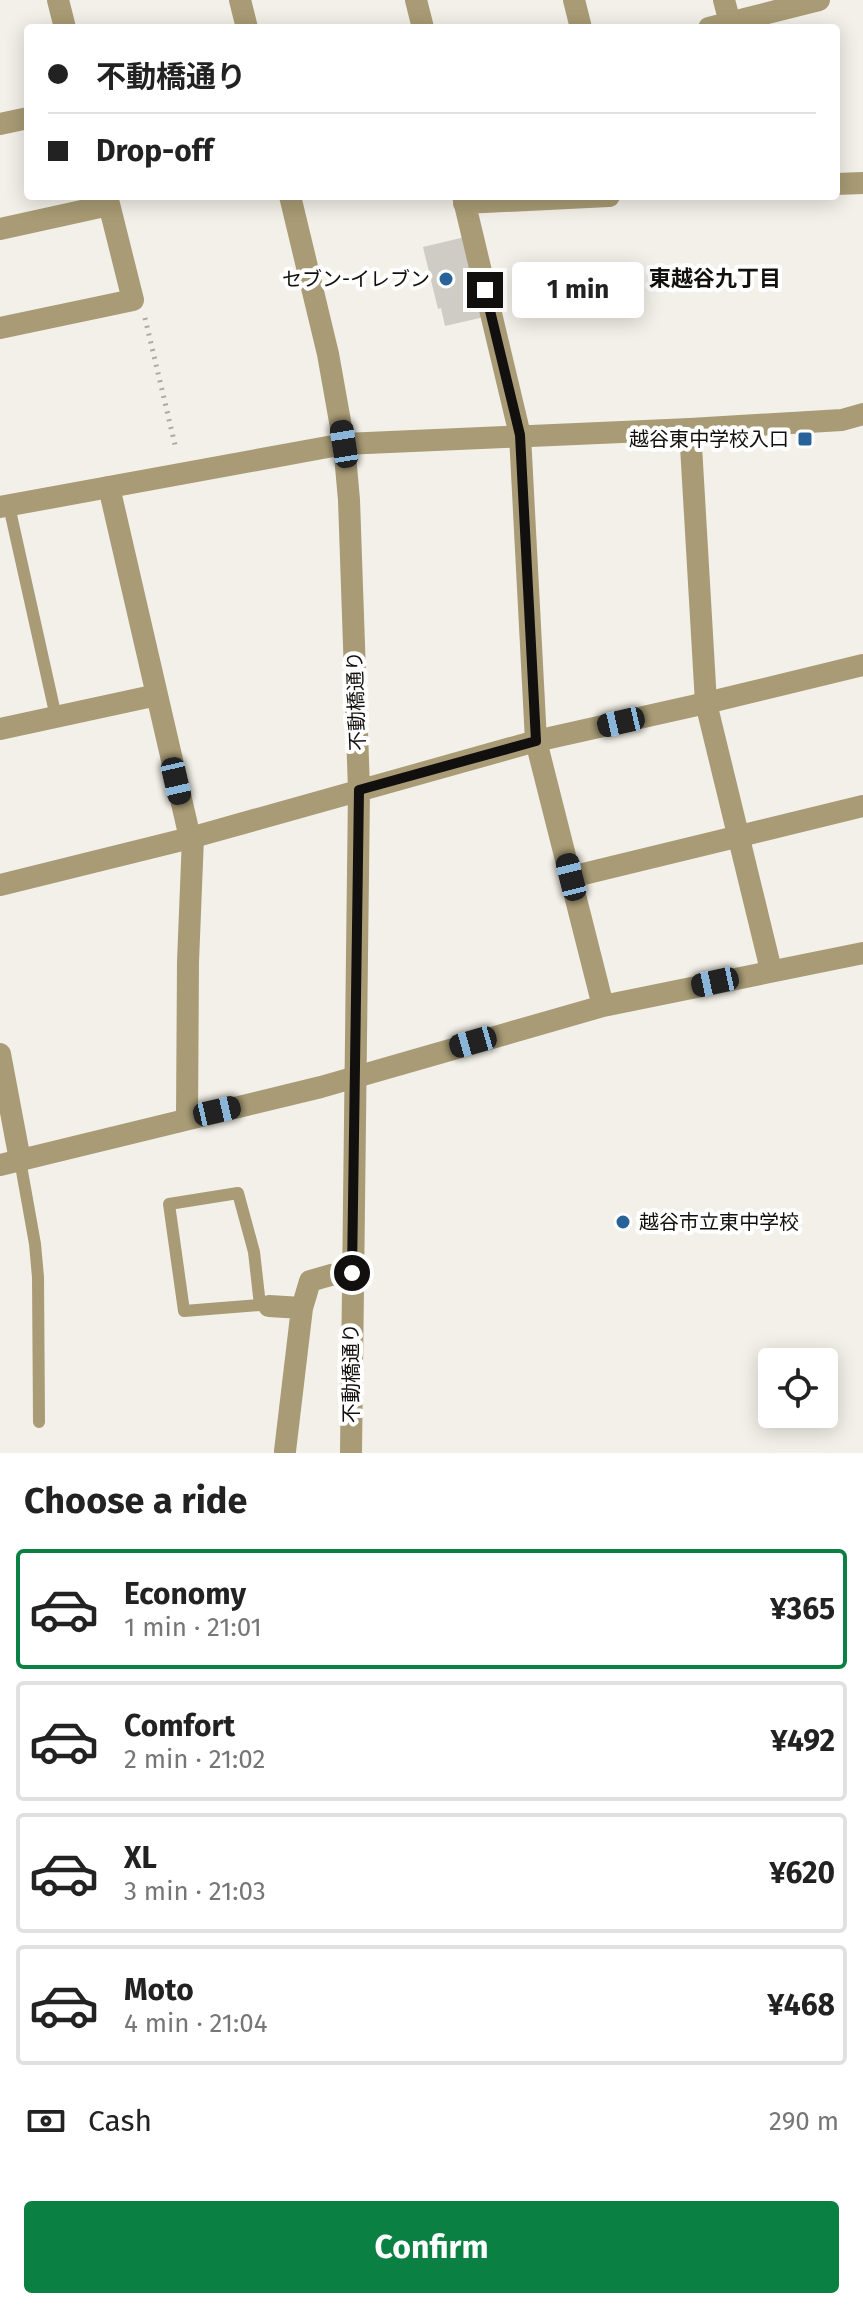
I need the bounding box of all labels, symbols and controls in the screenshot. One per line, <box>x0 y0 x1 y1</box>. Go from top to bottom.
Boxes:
text: 不動橋通り <box>96 59 246 95</box>
text: Drop-off <box>96 133 213 169</box>
callout: 1 min <box>513 262 645 318</box>
district label: 東越谷九丁目 <box>649 265 781 292</box>
place label: セブン-イレブン <box>282 267 430 291</box>
marker: セブン-イレブン <box>437 270 455 288</box>
route end <box>467 272 503 308</box>
text: 1 min <box>547 274 609 305</box>
car <box>328 418 360 470</box>
place label: 越谷東中学校入口 <box>629 427 789 451</box>
marker: 越谷東中学校入口 <box>796 430 814 448</box>
street label: 不動橋通り <box>342 651 370 751</box>
car <box>595 705 647 739</box>
car <box>159 755 193 807</box>
car <box>554 851 588 903</box>
car <box>689 965 741 999</box>
car <box>447 1024 499 1060</box>
car <box>191 1094 243 1128</box>
place label: 越谷市立東中学校 <box>639 1210 799 1234</box>
marker: 越谷市立東中学校 <box>614 1213 632 1231</box>
route start <box>334 1255 370 1291</box>
street label: 不動橋通り <box>339 1323 363 1423</box>
map controls <box>758 1348 838 1428</box>
button: locate <box>758 1348 838 1428</box>
text: Choose a ride <box>24 1479 247 1523</box>
icon: car <box>28 1573 100 1645</box>
text: Economy <box>124 1576 246 1612</box>
text: ¥365 <box>770 1591 835 1627</box>
text: 1 min · 21:01 <box>124 1612 262 1643</box>
icon: car <box>28 1705 100 1777</box>
text: Comfort <box>124 1708 235 1744</box>
text: ¥492 <box>771 1723 835 1759</box>
text: 2 min · 21:02 <box>124 1744 265 1775</box>
icon: car <box>28 1837 100 1909</box>
text: XL <box>124 1840 157 1876</box>
text: ¥620 <box>769 1855 835 1891</box>
text: 3 min · 21:03 <box>124 1876 266 1907</box>
icon: car <box>28 1969 100 2041</box>
text: Moto <box>124 1972 194 2008</box>
text: ¥468 <box>767 1987 835 2023</box>
text: 4 min · 21:04 <box>124 2008 268 2039</box>
icon: cash <box>24 2099 68 2143</box>
text: Cash <box>88 2103 152 2139</box>
text: 290 m <box>769 2106 839 2137</box>
button: Confirm <box>24 2201 839 2293</box>

